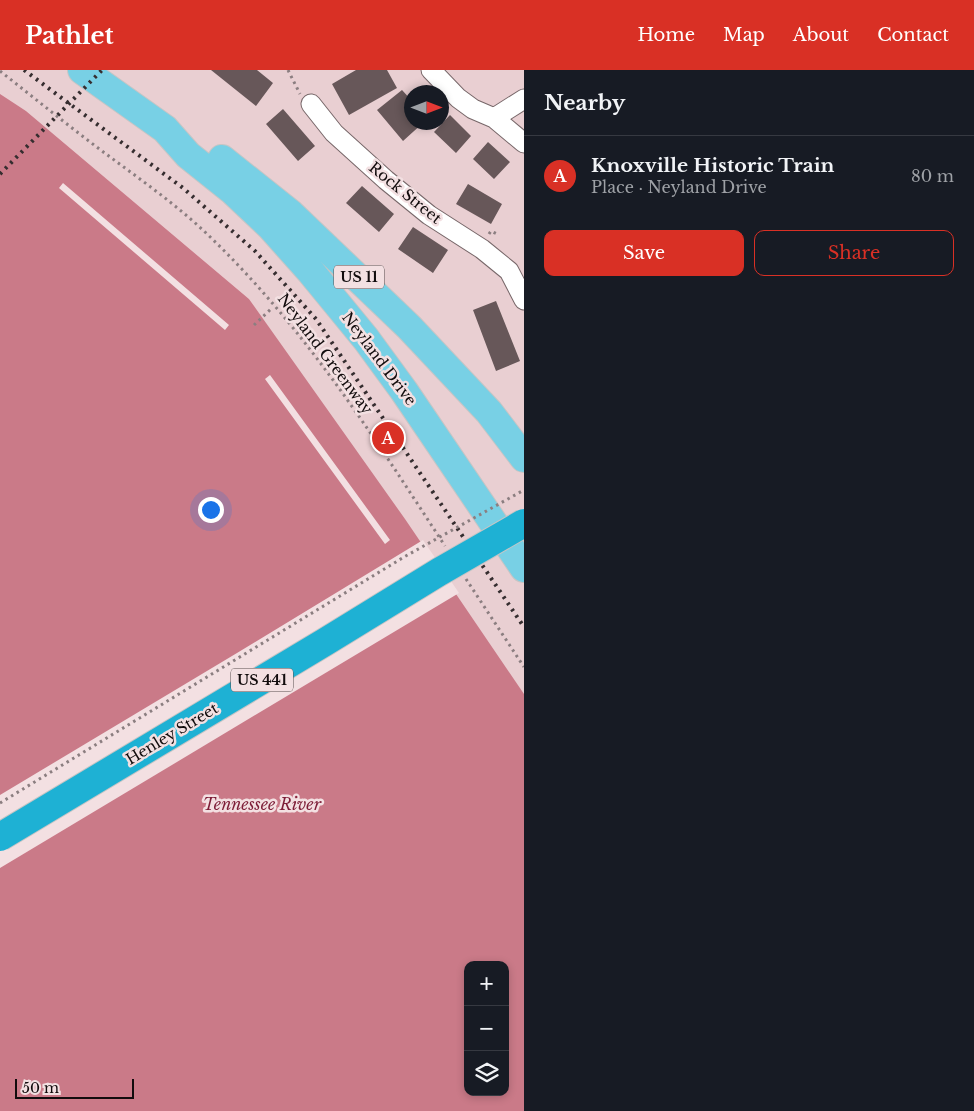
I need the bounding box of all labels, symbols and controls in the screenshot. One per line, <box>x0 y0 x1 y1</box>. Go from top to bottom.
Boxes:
text: Pathlet <box>25 21 114 50</box>
text: Home <box>637 24 695 46</box>
text: Map <box>723 24 765 46</box>
text: About <box>793 24 849 46</box>
text: Contact <box>877 24 949 46</box>
north arrow <box>404 85 449 130</box>
text: Nearby <box>544 90 625 116</box>
text: Knoxville Historic Train <box>591 154 834 177</box>
street label: Rock Street <box>365 158 446 228</box>
text: A <box>554 166 566 186</box>
text: 80 m <box>911 166 954 186</box>
text: Place · Neyland Drive <box>591 177 767 197</box>
button: Save <box>544 230 744 276</box>
button: Share <box>754 230 954 276</box>
road number: US 11 <box>334 266 384 288</box>
street label: Neyland Greenway <box>274 290 377 418</box>
street label: Neyland Drive <box>338 308 421 409</box>
pin: A <box>372 419 404 457</box>
your location <box>198 497 224 523</box>
road number: US 441 <box>231 668 293 692</box>
street label: Henley Street <box>122 698 222 769</box>
water label: Tennessee River <box>203 794 322 814</box>
map controls <box>464 961 509 1096</box>
button: + <box>464 961 509 1006</box>
button: − <box>464 1006 509 1051</box>
button: layers <box>464 1051 509 1096</box>
scale bar <box>15 1076 134 1099</box>
text: 50 m <box>22 1079 59 1097</box>

